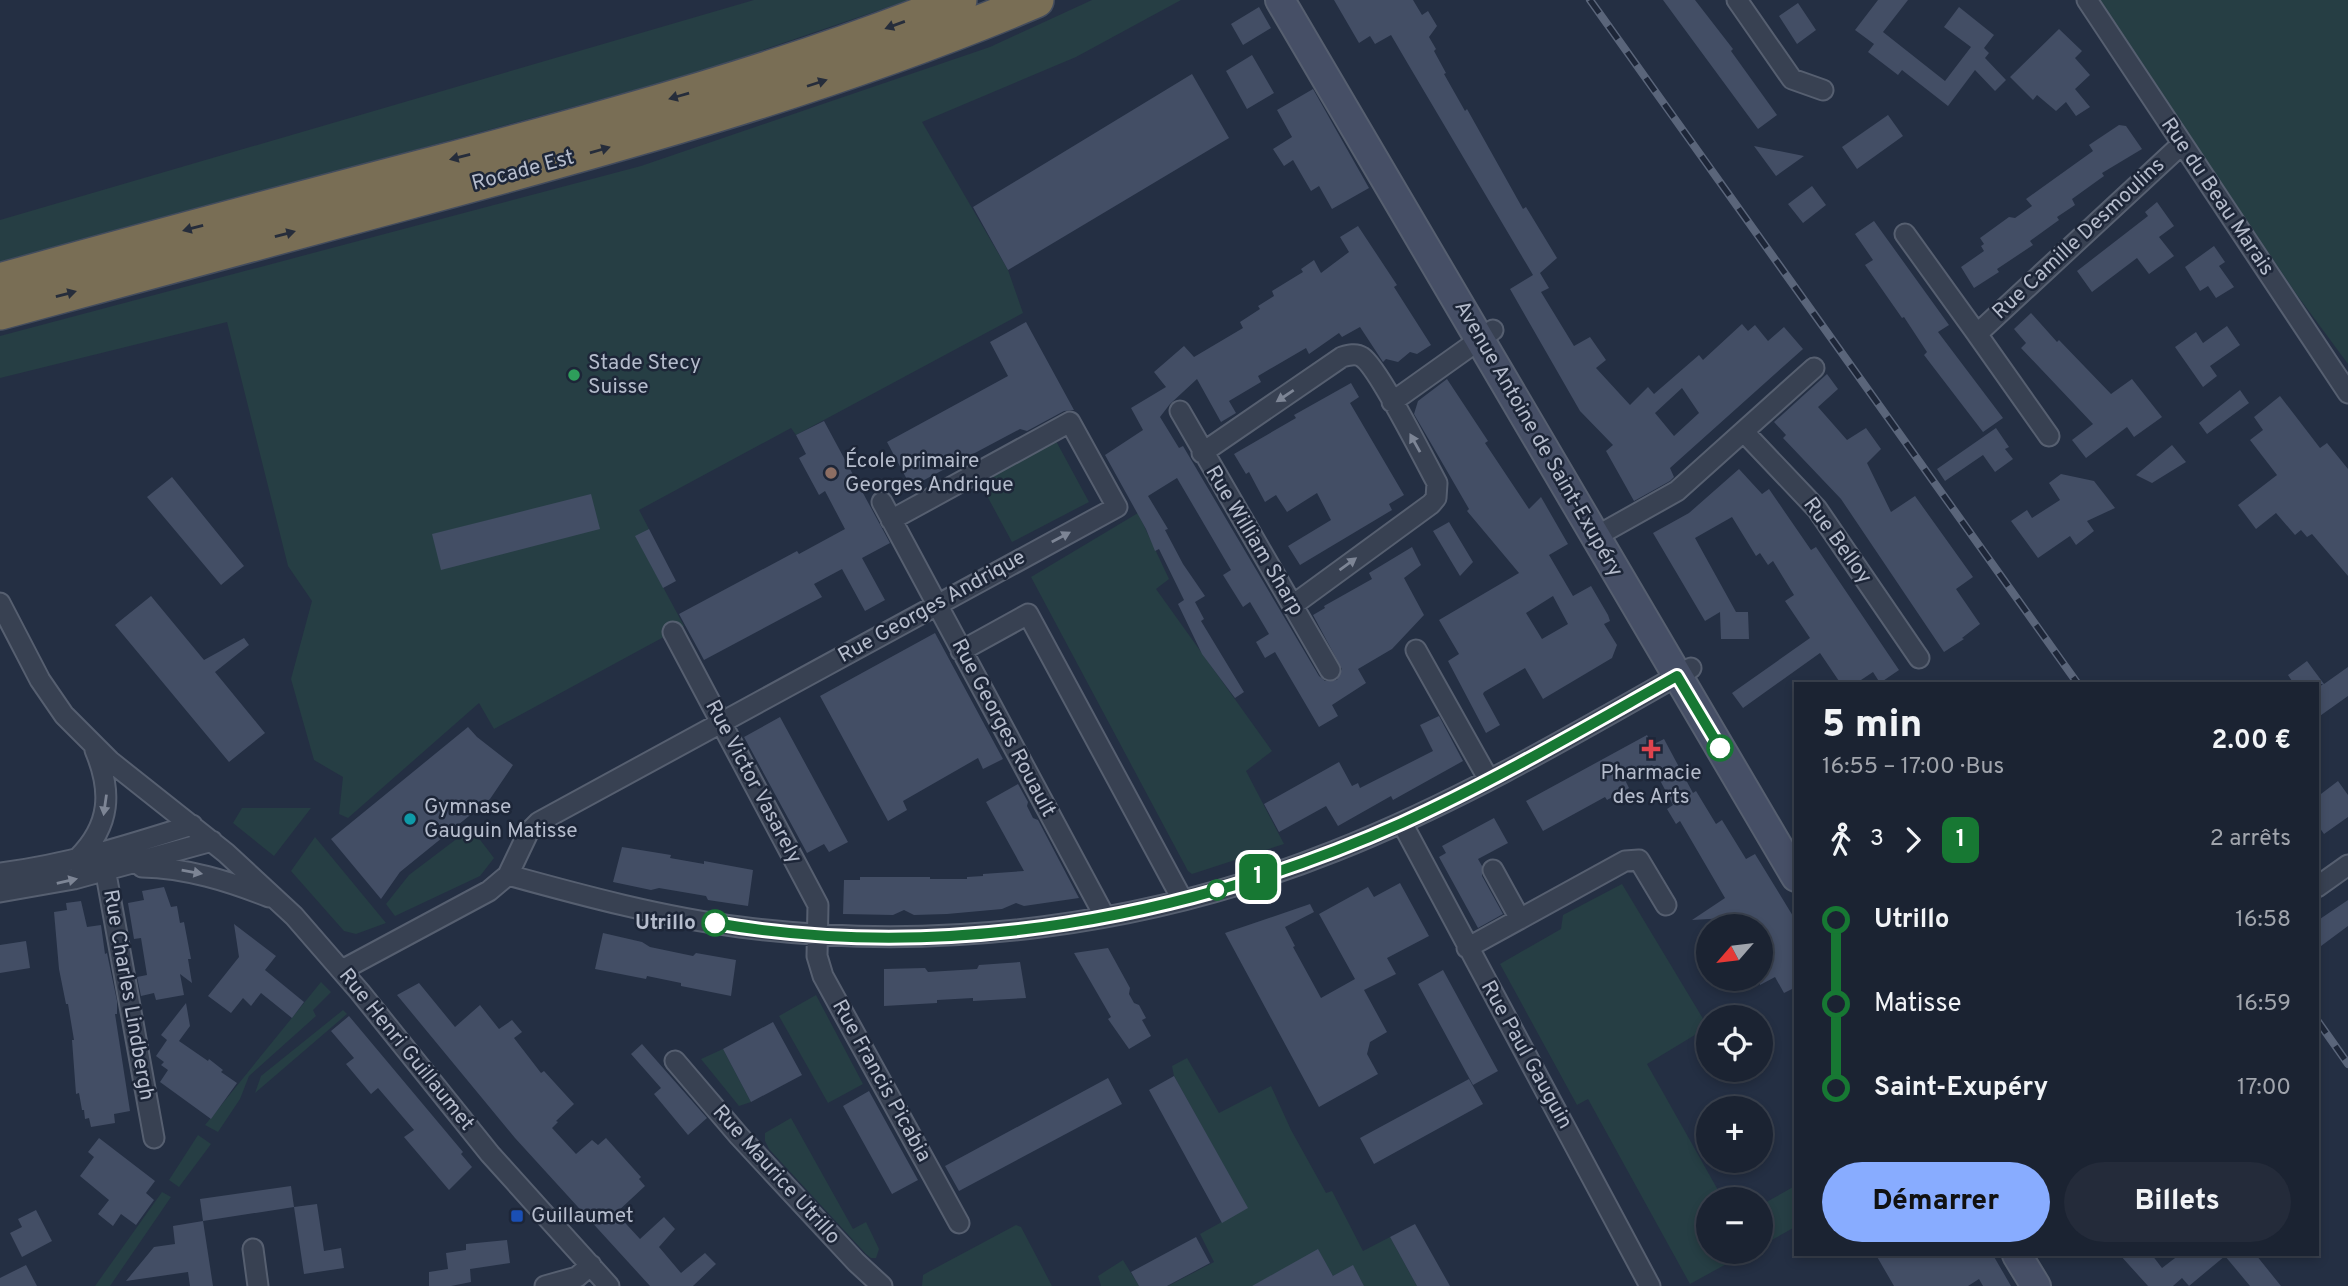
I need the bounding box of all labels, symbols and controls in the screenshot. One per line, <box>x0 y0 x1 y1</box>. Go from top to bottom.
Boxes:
one-way arrow <box>885 19 906 30</box>
one-way arrow <box>807 77 828 88</box>
one-way arrow <box>669 91 690 101</box>
street label: Rue du Beau Marais <box>2154 113 2280 281</box>
street label: Rocade Est <box>469 144 577 198</box>
one-way arrow <box>590 144 611 154</box>
one-way arrow <box>449 152 471 163</box>
street label: Rue Camille Desmoulins <box>1987 152 2171 326</box>
one-way arrow <box>182 223 204 234</box>
one-way arrow <box>275 228 297 239</box>
one-way arrow <box>55 288 77 299</box>
street label: Avenue Antoine de Saint-Exupéry <box>1448 296 1628 582</box>
place label: Stade Stecy Suisse <box>588 350 701 401</box>
marker: Stade Stecy Suisse <box>566 367 582 383</box>
one-way arrow <box>1276 389 1295 402</box>
one-way arrow <box>1409 433 1421 453</box>
place label: École primaire Georges Andrique <box>845 447 1014 499</box>
street label: Rue William Sharp <box>1199 461 1309 621</box>
marker: École primaire Georges Andrique <box>823 465 839 481</box>
street label: Rue Belloy <box>1797 492 1877 590</box>
one-way arrow <box>1051 531 1071 543</box>
street label: Rue Georges Andrique <box>834 544 1030 670</box>
one-way arrow <box>1339 558 1357 572</box>
street label: Rue Georges Rouault <box>945 634 1061 822</box>
street label: Rue Victor Vasarely <box>698 696 808 868</box>
text: 5 min <box>1822 702 1922 751</box>
text: 2.00 € <box>2211 725 2291 758</box>
unlabelled marker <box>1707 735 1733 761</box>
marker: Pharmacie des Arts <box>1643 741 1659 757</box>
text: 16:55 – 17:00 · Bus <box>1822 753 2004 782</box>
place label: Pharmacie des Arts <box>1601 760 1701 811</box>
one-way arrow <box>99 794 110 816</box>
place label: Gymnase Gauguin Matisse <box>424 794 578 845</box>
marker: Gymnase Gauguin Matisse <box>402 811 418 827</box>
icon: walk <box>1822 821 1860 859</box>
icon: forward <box>1894 821 1932 859</box>
text: 3 <box>1870 825 1884 854</box>
text: 1 <box>1956 825 1965 855</box>
text: 2 arrêts <box>2210 825 2291 854</box>
line badge: 1 <box>1235 854 1281 900</box>
text: 1 <box>1253 862 1263 892</box>
one-way arrow <box>181 867 203 878</box>
one-way arrow <box>56 875 78 886</box>
unlabelled marker <box>1207 880 1227 900</box>
street label: Rue Charles Lindbergh <box>96 887 160 1103</box>
text: Utrillo <box>1874 904 1950 937</box>
text: 16:58 <box>2235 906 2291 935</box>
place label: Utrillo <box>635 910 696 937</box>
marker: Utrillo <box>702 910 728 936</box>
north arrow <box>1696 914 1773 990</box>
map controls <box>1696 914 1773 1264</box>
street label: Rue Henri Guillaumet <box>332 963 480 1137</box>
street label: Rue Paul Gauguin <box>1474 976 1578 1134</box>
text: Matisse <box>1874 988 1961 1021</box>
text: 16:59 <box>2236 990 2291 1019</box>
street label: Rue Francis Picabia <box>825 995 937 1167</box>
button: locate <box>1696 1005 1773 1082</box>
text: Saint-Exupéry <box>1874 1072 2048 1105</box>
text: 17:00 <box>2237 1074 2291 1103</box>
button: + <box>1696 1096 1773 1173</box>
street label: Rue Maurice Utrillo <box>706 1100 846 1250</box>
button: Démarrer <box>1822 1162 2050 1242</box>
button: Billets <box>2064 1162 2291 1242</box>
button: − <box>1696 1187 1773 1264</box>
place label: Guillaumet <box>531 1203 634 1230</box>
marker: Guillaumet <box>509 1208 525 1224</box>

